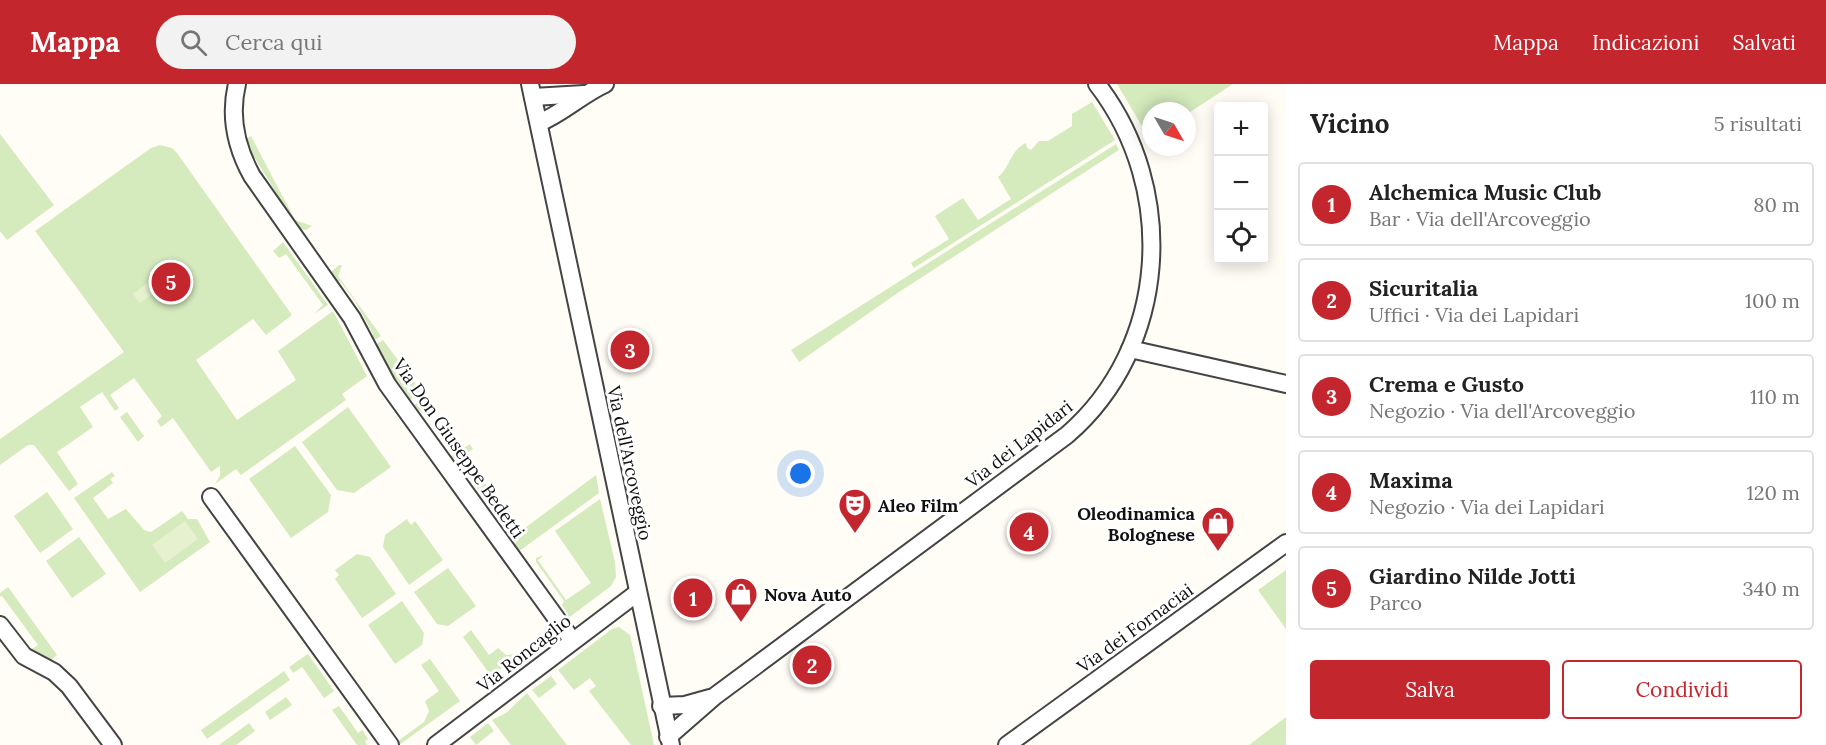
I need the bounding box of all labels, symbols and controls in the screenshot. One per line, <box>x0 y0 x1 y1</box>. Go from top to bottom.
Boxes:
search box <box>156 15 576 69</box>
text: Mappa <box>30 24 120 60</box>
icon: search <box>177 26 210 59</box>
text: Cerca qui <box>225 28 322 56</box>
text: Mappa <box>1493 29 1559 56</box>
text: Indicazioni <box>1592 29 1700 56</box>
text: Salvati <box>1733 29 1796 56</box>
north arrow <box>1142 102 1196 156</box>
map controls <box>1214 102 1268 264</box>
button: + <box>1214 102 1268 156</box>
text: Vicino <box>1310 107 1390 140</box>
text: 5 risultati <box>1714 111 1802 136</box>
button: − <box>1214 156 1268 210</box>
text: Alchemica Music Club <box>1369 178 1601 206</box>
text: 1 <box>1327 192 1336 217</box>
text: 80 m <box>1753 192 1800 217</box>
text: Bar · Via dell'Arcoveggio <box>1369 206 1591 231</box>
button: locate <box>1214 210 1268 264</box>
pin: 5 <box>152 260 190 304</box>
text: Sicuritalia <box>1369 274 1478 302</box>
text: 2 <box>1326 288 1337 313</box>
text: 100 m <box>1745 288 1800 313</box>
text: Uffici · Via dei Lapidari <box>1369 302 1579 327</box>
pin: 3 <box>610 328 650 372</box>
street label: Via Don Giuseppe Bedetti <box>388 353 530 542</box>
text: Crema e Gusto <box>1369 370 1524 398</box>
street label: Via dell'Arcoveggio <box>602 383 658 542</box>
text: 3 <box>1326 384 1337 409</box>
text: 110 m <box>1750 384 1800 409</box>
street label: Via dei Lapidari <box>960 395 1077 494</box>
text: Negozio · Via dell'Arcoveggio <box>1369 398 1635 423</box>
your location <box>786 459 815 488</box>
text: Maxima <box>1369 466 1453 494</box>
text: 4 <box>1326 480 1337 505</box>
text: 120 m <box>1746 480 1800 505</box>
theatre icon: Aleo Film <box>837 487 873 534</box>
place label: Aleo Film <box>878 494 959 517</box>
text: Negozio · Via dei Lapidari <box>1369 494 1605 519</box>
place label: Oleodinamica Bolognese <box>1077 502 1196 546</box>
shop icon: Oleodinamica Bolognese <box>1200 505 1236 552</box>
pin: 4 <box>1010 510 1048 554</box>
text: Giardino Nilde Jotti <box>1369 562 1576 590</box>
pin: 1 <box>674 576 712 620</box>
shop icon: Nova Auto <box>723 576 759 623</box>
text: 5 <box>1326 576 1337 601</box>
text: 340 m <box>1742 576 1800 601</box>
street label: Via dei Fornaciai <box>1072 578 1198 678</box>
place label: Nova Auto <box>764 583 852 606</box>
text: Parco <box>1369 590 1422 615</box>
street label: Via Roncaglio <box>472 609 576 697</box>
pin: 2 <box>792 642 832 688</box>
button: Salva <box>1310 660 1550 719</box>
button: Condividi <box>1562 660 1802 719</box>

